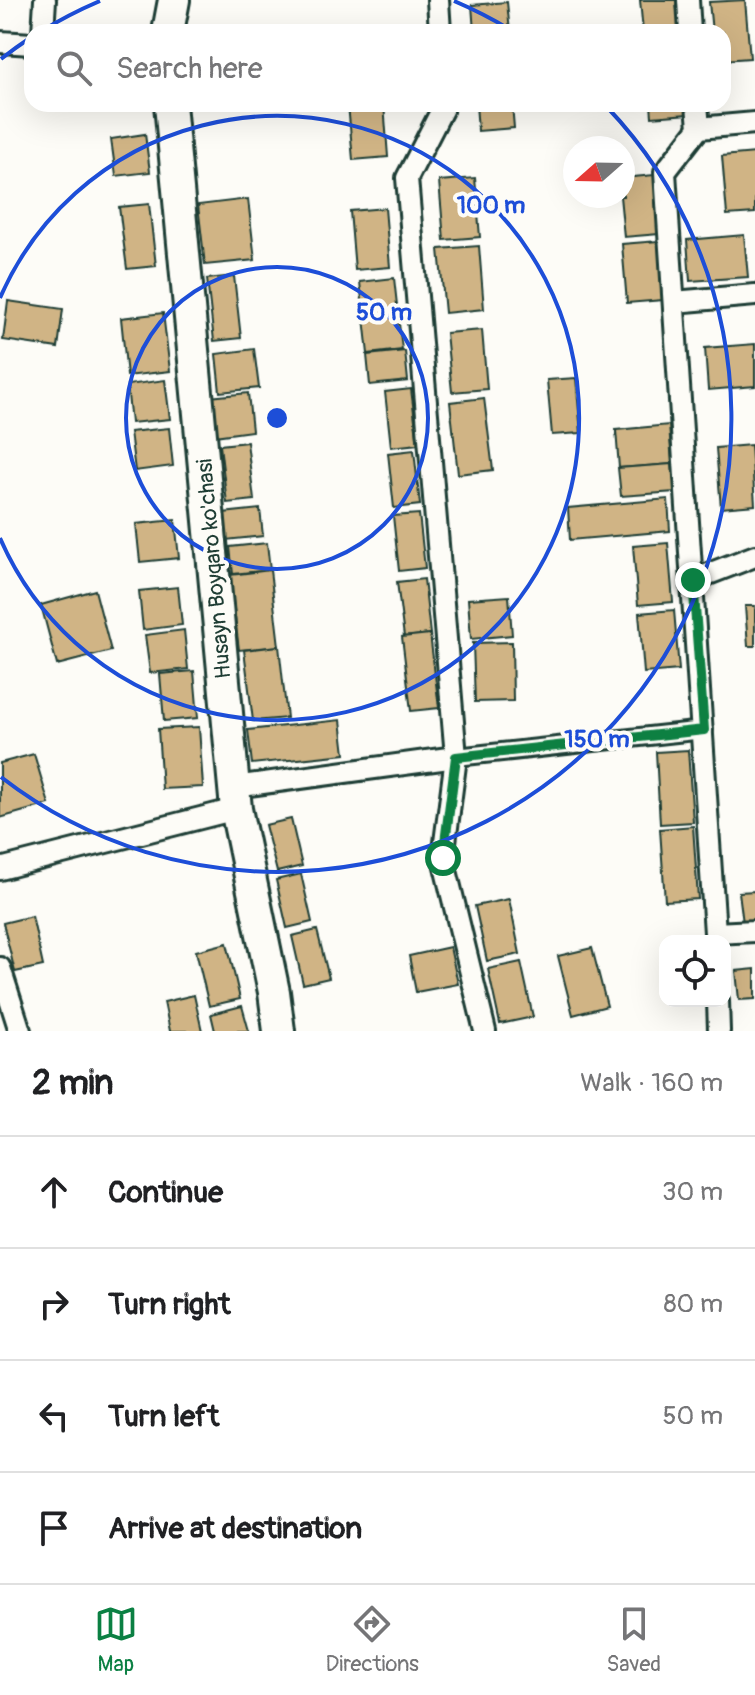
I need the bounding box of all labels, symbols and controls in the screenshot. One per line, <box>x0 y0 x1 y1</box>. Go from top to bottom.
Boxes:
search box <box>24 24 731 112</box>
icon: search <box>52 46 96 90</box>
text: Search here <box>116 50 263 87</box>
north arrow <box>563 136 635 208</box>
text: 100 m <box>457 191 525 220</box>
text: 50 m <box>356 298 412 327</box>
centre of rings <box>263 404 291 432</box>
street label: Husayn Boyqaro ko'chasi <box>190 458 238 680</box>
route end <box>675 562 711 598</box>
text: 150 m <box>564 725 630 754</box>
route start <box>425 840 461 876</box>
map controls <box>659 935 731 1007</box>
button: locate <box>659 935 731 1007</box>
text: 2 min <box>32 1062 114 1105</box>
text: Walk · 160 m <box>580 1067 723 1099</box>
icon: ahead <box>32 1170 76 1214</box>
text: Continue <box>108 1174 223 1211</box>
text: 30 m <box>662 1176 723 1208</box>
icon: right <box>32 1282 76 1326</box>
text: Turn right <box>108 1286 231 1323</box>
text: 80 m <box>663 1288 723 1320</box>
icon: left <box>32 1394 76 1438</box>
text: Turn left <box>108 1398 219 1435</box>
text: 50 m <box>662 1400 723 1432</box>
icon: arrive <box>32 1506 76 1550</box>
text: Arrive at destination <box>108 1510 362 1547</box>
tab: Map <box>94 1602 138 1678</box>
tab: Directions <box>326 1602 419 1678</box>
tab: Saved <box>607 1602 661 1678</box>

